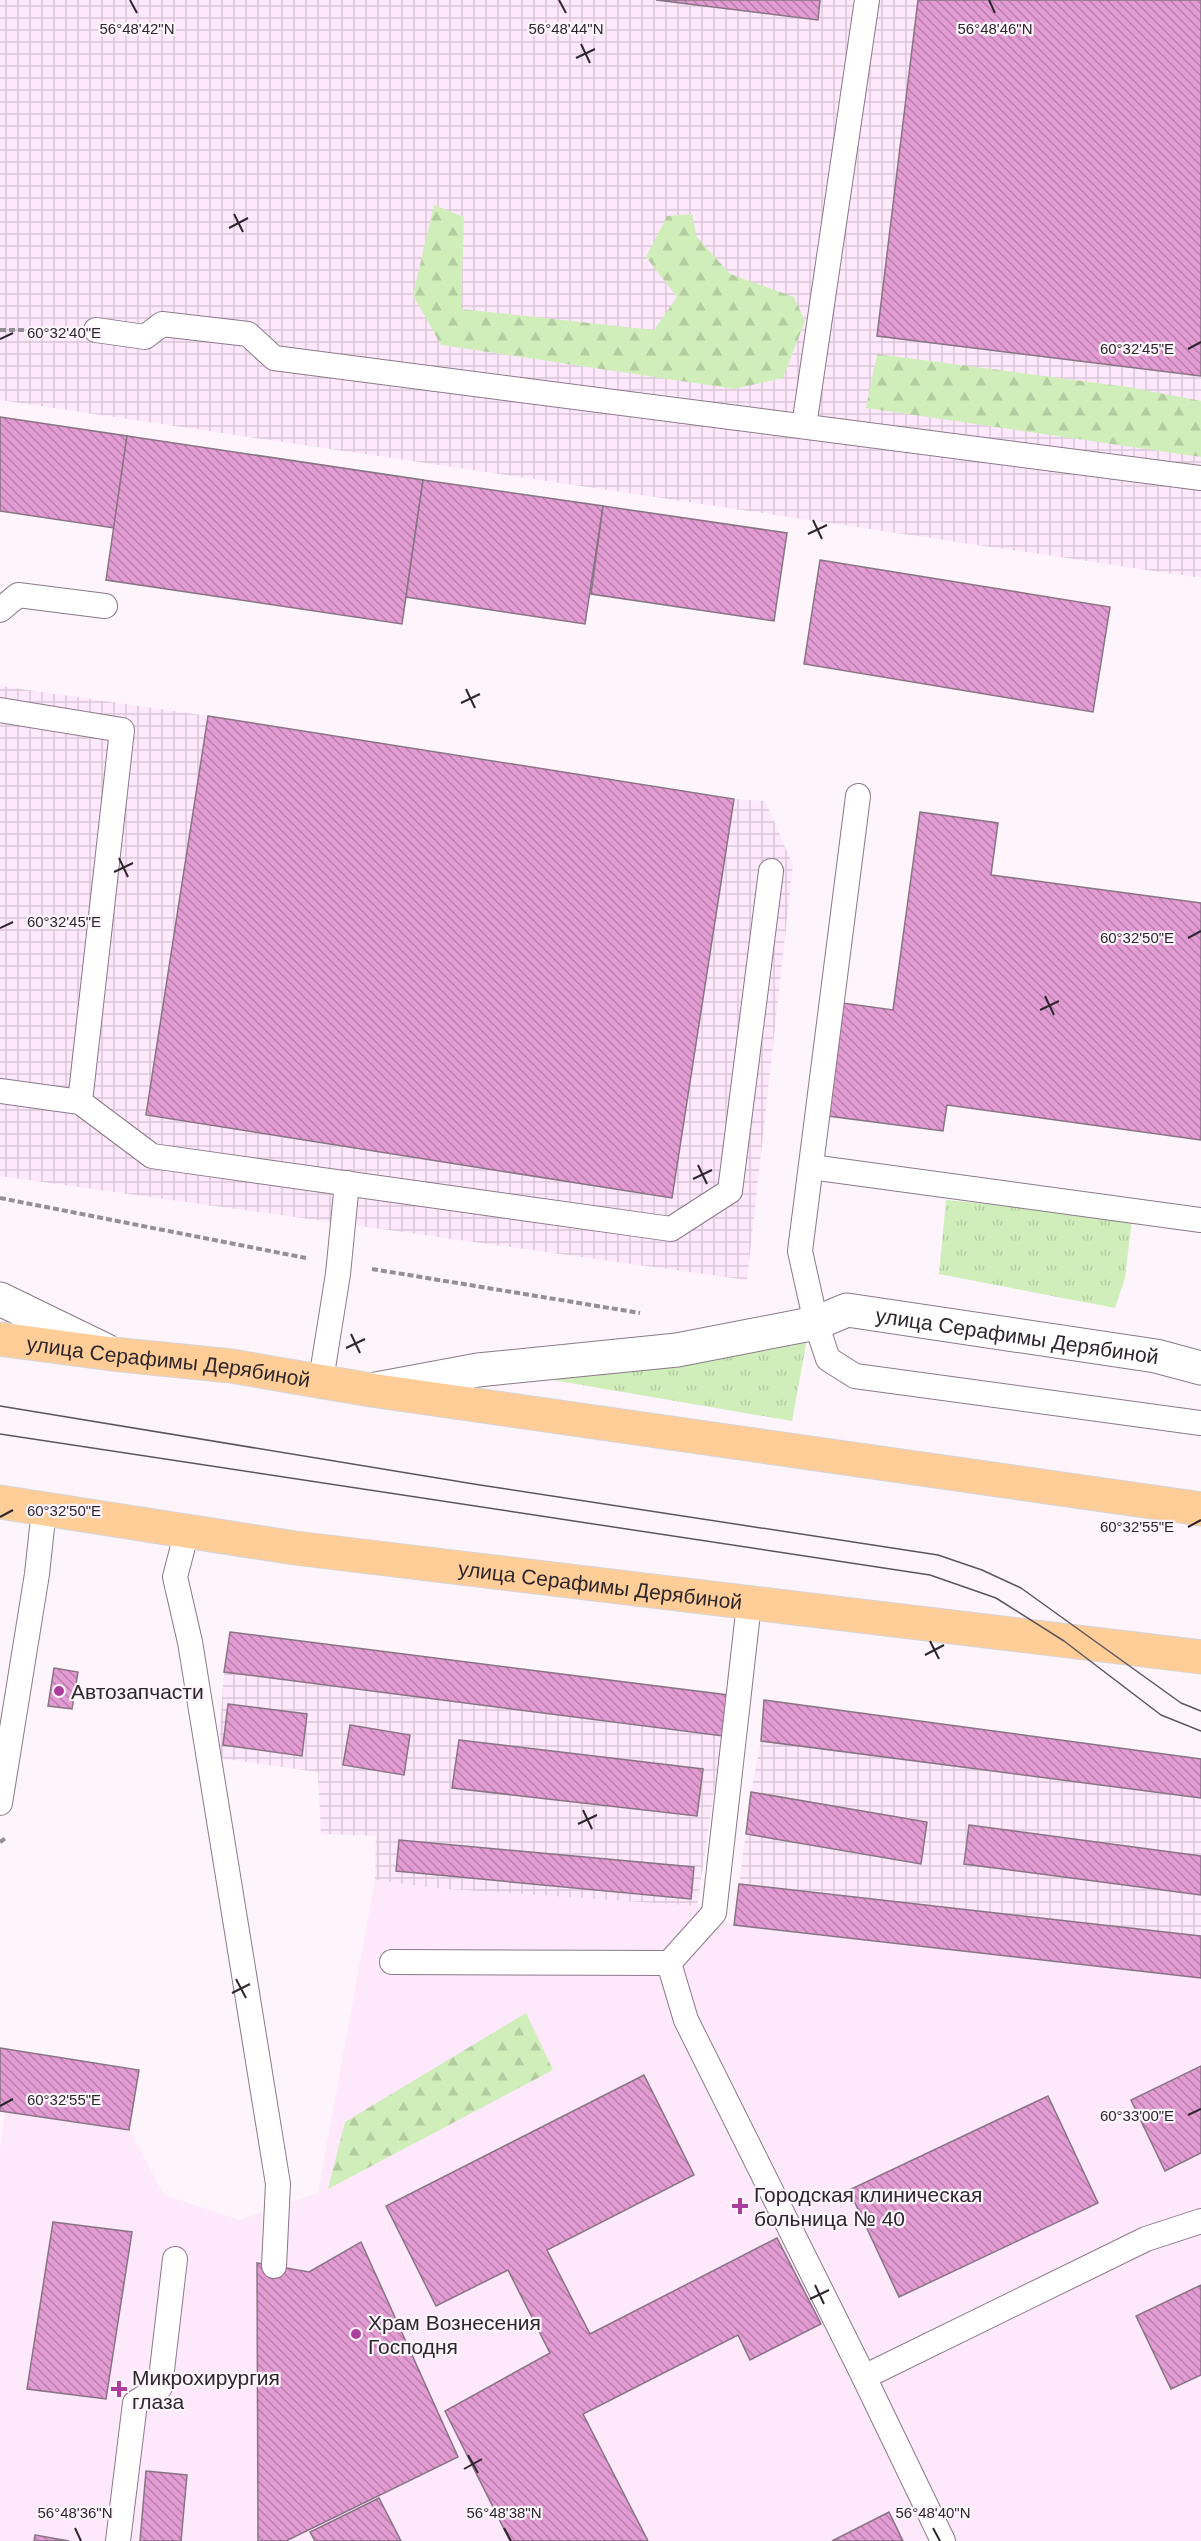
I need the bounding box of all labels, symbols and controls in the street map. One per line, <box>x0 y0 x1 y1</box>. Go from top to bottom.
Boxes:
text: 56°48'42"N <box>99 20 175 37</box>
text: 56°48'44"N <box>528 20 604 37</box>
text: 56°48'46"N <box>957 20 1033 37</box>
text: 60°32'40"E <box>27 324 101 341</box>
text: 60°32'45"E <box>1100 340 1174 357</box>
text: 60°32'45"E <box>27 913 101 930</box>
text: 60°32'50"E <box>1100 929 1174 946</box>
street label: улица Серафимы Дерябиной <box>874 1303 1160 1368</box>
street label: улица Серафимы Дерябиной <box>25 1331 312 1391</box>
text: 60°32'50"E <box>27 1502 101 1519</box>
text: 60°32'55"E <box>1100 1518 1174 1535</box>
street label: улица Серафимы Дерябиной <box>457 1556 743 1613</box>
place label: Автозапчасти <box>71 1680 204 1703</box>
marker: Автозапчасти <box>52 1684 66 1698</box>
text: 60°32'55"E <box>27 2091 101 2108</box>
text: 60°33'00"E <box>1100 2107 1174 2124</box>
place label: Городская клиническая больница № 40 <box>754 2183 982 2230</box>
marker: Городская клиническая больница № 40 <box>731 2197 749 2215</box>
place label: Храм Вознесения Господня <box>368 2311 541 2358</box>
marker: Храм Вознесения Господня <box>349 2327 363 2341</box>
place label: Микрохирургия глаза <box>132 2366 280 2413</box>
marker: Микрохирургия глаза <box>110 2380 128 2398</box>
text: 56°48'36"N <box>37 2504 113 2521</box>
text: 56°48'38"N <box>466 2504 542 2521</box>
text: 56°48'40"N <box>895 2504 971 2521</box>

